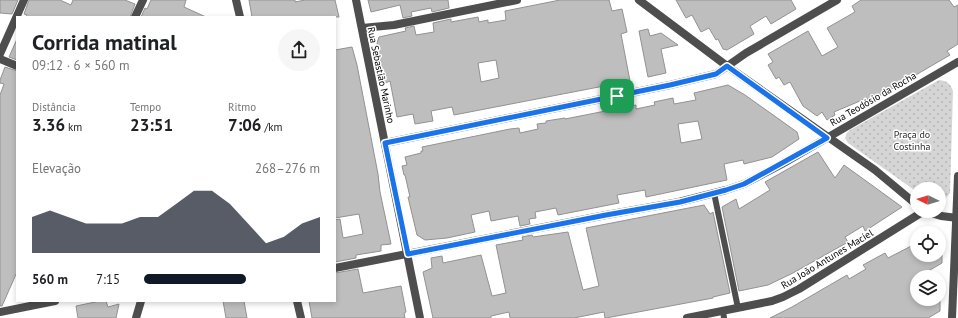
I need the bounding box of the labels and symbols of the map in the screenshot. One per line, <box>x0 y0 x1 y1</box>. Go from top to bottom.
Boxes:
street label: Rua Sebastião Marinho <box>364 26 398 124</box>
street label: Rua Teodósio da Rocha <box>827 69 919 129</box>
pin <box>600 79 634 113</box>
park label: Praça do Costinha <box>894 128 930 153</box>
north arrow <box>910 182 946 218</box>
street label: Rua João Antunes Maciel <box>778 226 876 292</box>

